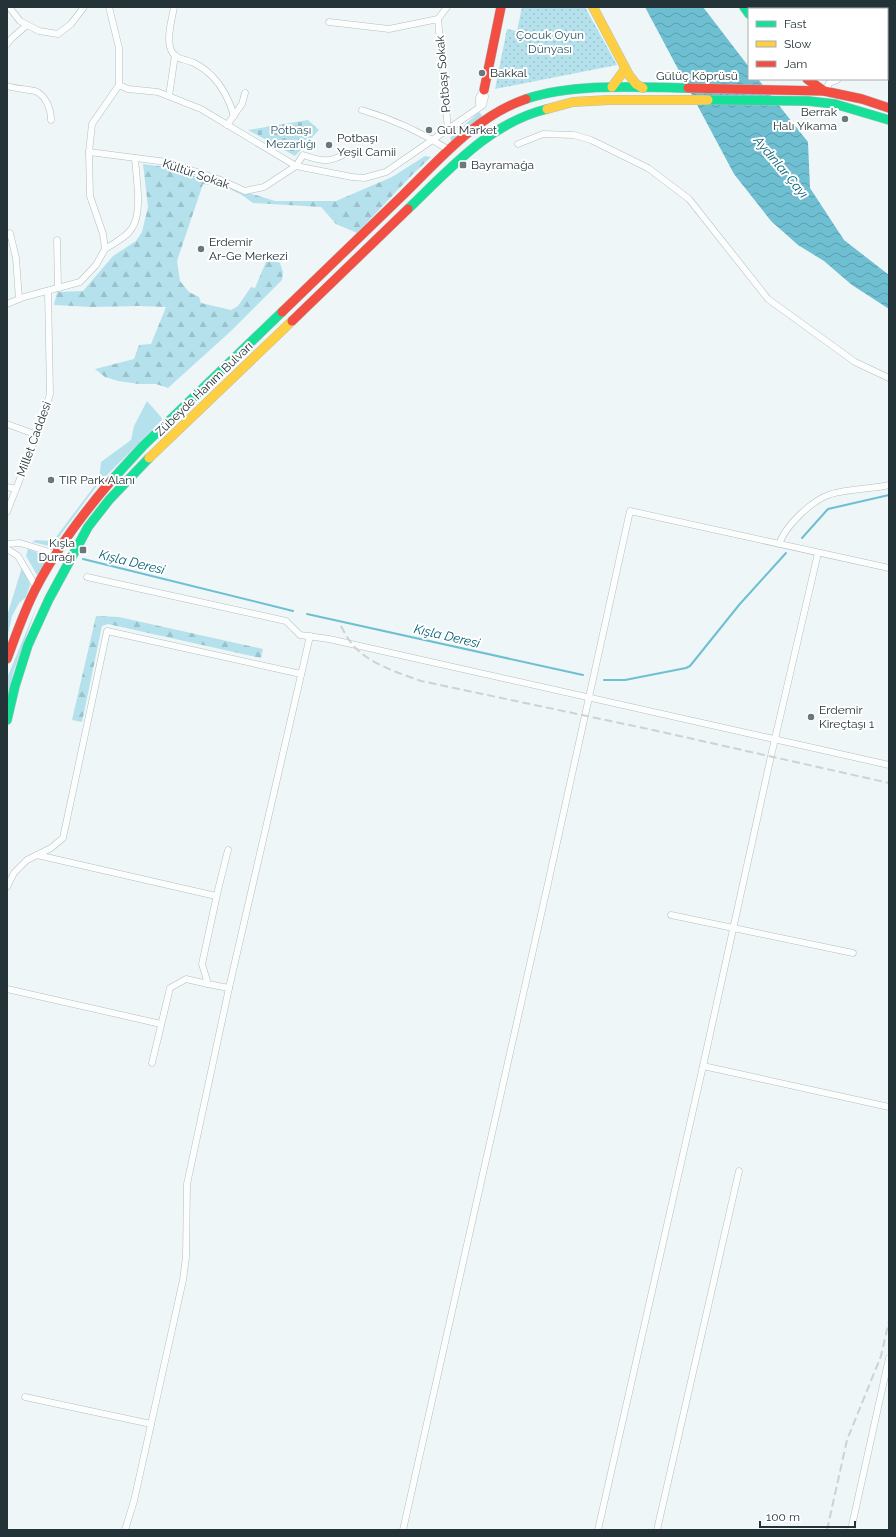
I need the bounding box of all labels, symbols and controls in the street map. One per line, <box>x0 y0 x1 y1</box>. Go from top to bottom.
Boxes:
legend <box>748 8 888 80</box>
text: Fast <box>784 17 807 31</box>
park label: Çocuk Oyun Dünyası <box>516 28 584 56</box>
street label: Potbaşı Sokak <box>433 34 453 113</box>
text: Slow <box>784 37 811 51</box>
text: Jam <box>784 57 807 71</box>
place label: Bakkal <box>490 66 528 80</box>
marker: Bakkal <box>477 68 487 78</box>
street label: Gülüç Köprüsü <box>656 69 738 83</box>
place label: Berrak Halı Yıkama <box>773 105 838 133</box>
marker: Berrak Halı Yıkama <box>840 114 850 124</box>
park label: Potbaşı Mezarlığı <box>266 123 316 151</box>
place label: Gül Market <box>437 123 497 137</box>
marker: Gül Market <box>424 125 434 135</box>
place label: Potbaşı Yeşil Camii <box>337 131 396 159</box>
water label: Aydınlar Çayı <box>750 132 811 201</box>
marker: Potbaşı Yeşil Camii <box>324 140 334 150</box>
street label: Kültür Sokak <box>161 156 232 192</box>
place label: Bayramağa <box>471 158 534 172</box>
marker: Bayramağa <box>458 160 468 170</box>
place label: Erdemir Ar-Ge Merkezi <box>209 235 288 263</box>
marker: Erdemir Ar-Ge Merkezi <box>196 244 206 254</box>
street label: Zübeyde Hanım Bulvarı <box>153 339 255 439</box>
street label: Millet Caddesi <box>14 400 54 478</box>
place label: TIR Park Alanı <box>59 473 135 487</box>
marker: TIR Park Alanı <box>46 475 56 485</box>
place label: Kışla Durağı <box>39 536 75 564</box>
marker: Kışla Durağı <box>78 545 88 555</box>
water label: Kışla Deresi <box>98 547 168 578</box>
water label: Kışla Deresi <box>413 621 483 651</box>
place label: Erdemir Kireçtaşı 1 <box>819 703 874 731</box>
marker: Erdemir Kireçtaşı 1 <box>806 712 816 722</box>
scale bar <box>760 1503 855 1529</box>
text: 100 m <box>766 1510 800 1524</box>

